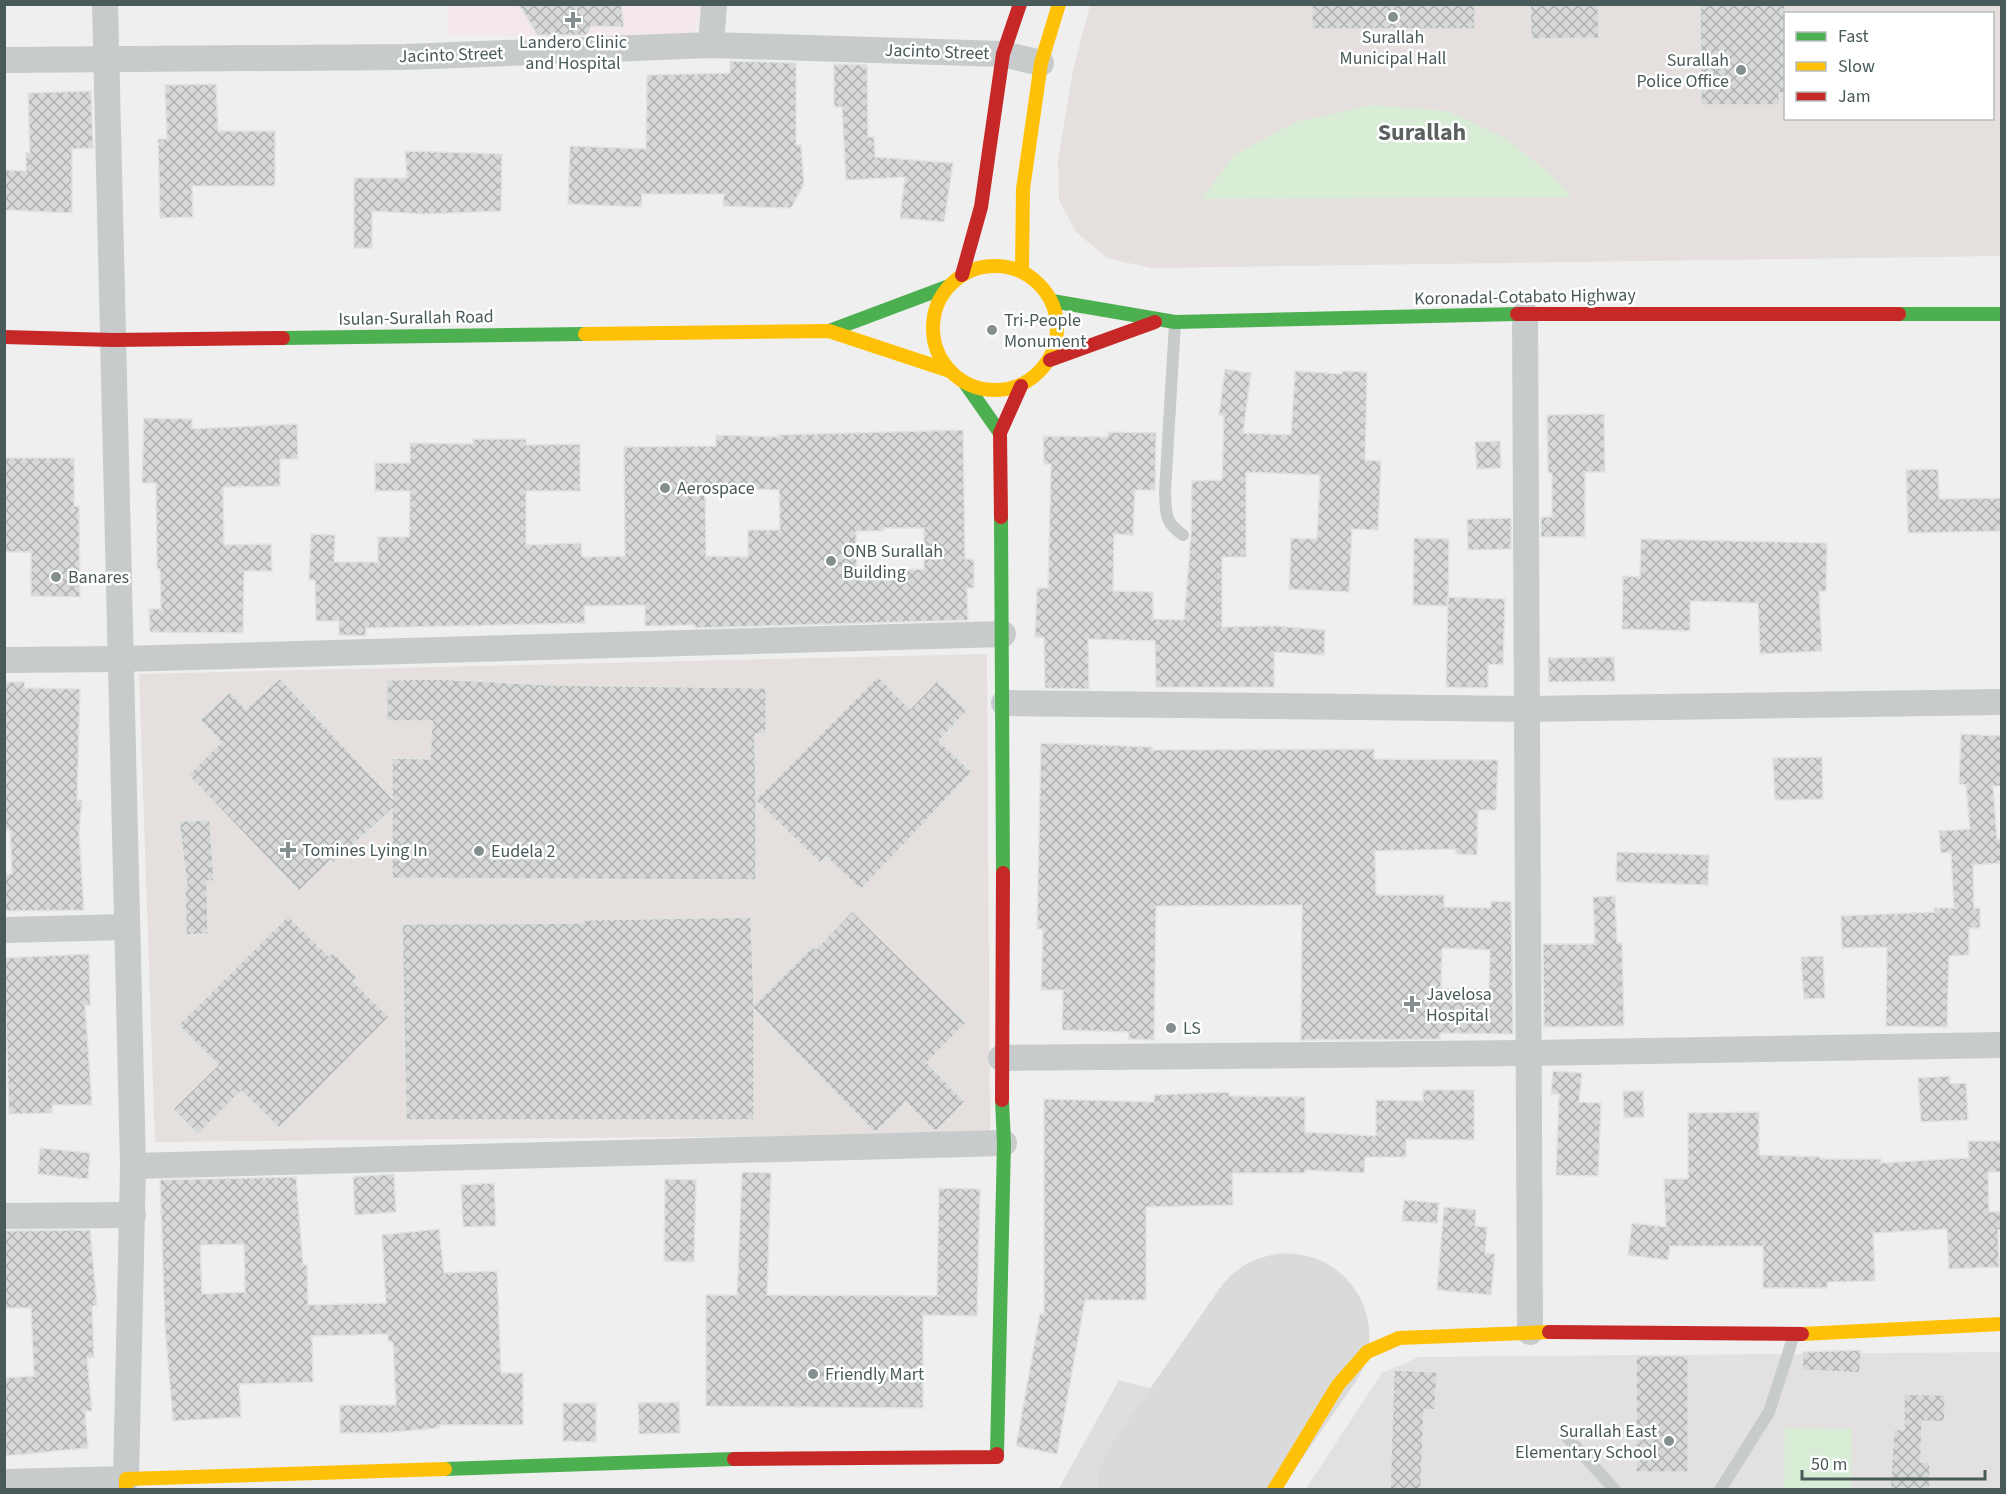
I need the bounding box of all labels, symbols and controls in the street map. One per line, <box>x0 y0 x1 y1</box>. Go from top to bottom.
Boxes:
marker: Surallah Municipal Hall <box>1386 10 1400 24</box>
marker: Landero Clinic and Hospital <box>564 11 582 29</box>
legend <box>1784 12 1994 120</box>
text: Fast <box>1838 24 1869 49</box>
place label: Surallah Municipal Hall <box>1340 25 1446 71</box>
place label: Landero Clinic and Hospital <box>519 30 627 76</box>
street label: Jacinto Street <box>884 38 990 66</box>
street label: Jacinto Street <box>398 41 504 69</box>
place label: Surallah Police Office <box>1637 48 1729 94</box>
text: Slow <box>1838 54 1875 79</box>
marker: Surallah Police Office <box>1734 63 1748 77</box>
text: Jam <box>1838 84 1871 109</box>
district label: Surallah <box>1378 115 1466 150</box>
street label: Koronadal-Cotabato Highway <box>1414 283 1637 311</box>
street label: Isulan-Surallah Road <box>338 304 494 332</box>
place label: Tri-People Monument <box>1004 308 1086 354</box>
marker: Tri-People Monument <box>985 323 999 337</box>
place label: Aerospace <box>677 476 755 501</box>
marker: Aerospace <box>658 481 672 495</box>
place label: ONB Surallah Building <box>843 539 943 585</box>
marker: ONB Surallah Building <box>824 554 838 568</box>
place label: Banares <box>68 565 129 590</box>
marker: Banares <box>49 570 63 584</box>
place label: Tomines Lying In <box>302 838 428 863</box>
place label: Eudela 2 <box>491 839 555 864</box>
marker: Tomines Lying In <box>279 841 297 859</box>
marker: Eudela 2 <box>472 844 486 858</box>
place label: Javelosa Hospital <box>1426 982 1492 1028</box>
marker: Javelosa Hospital <box>1403 995 1421 1013</box>
place label: LS <box>1183 1016 1201 1041</box>
marker: LS <box>1164 1021 1178 1035</box>
place label: Friendly Mart <box>825 1362 924 1387</box>
marker: Friendly Mart <box>806 1367 820 1381</box>
place label: Surallah East Elementary School <box>1515 1419 1657 1465</box>
marker: Surallah East Elementary School <box>1662 1434 1676 1448</box>
scale bar <box>1802 1443 1985 1481</box>
text: 50 m <box>1811 1452 1847 1477</box>

